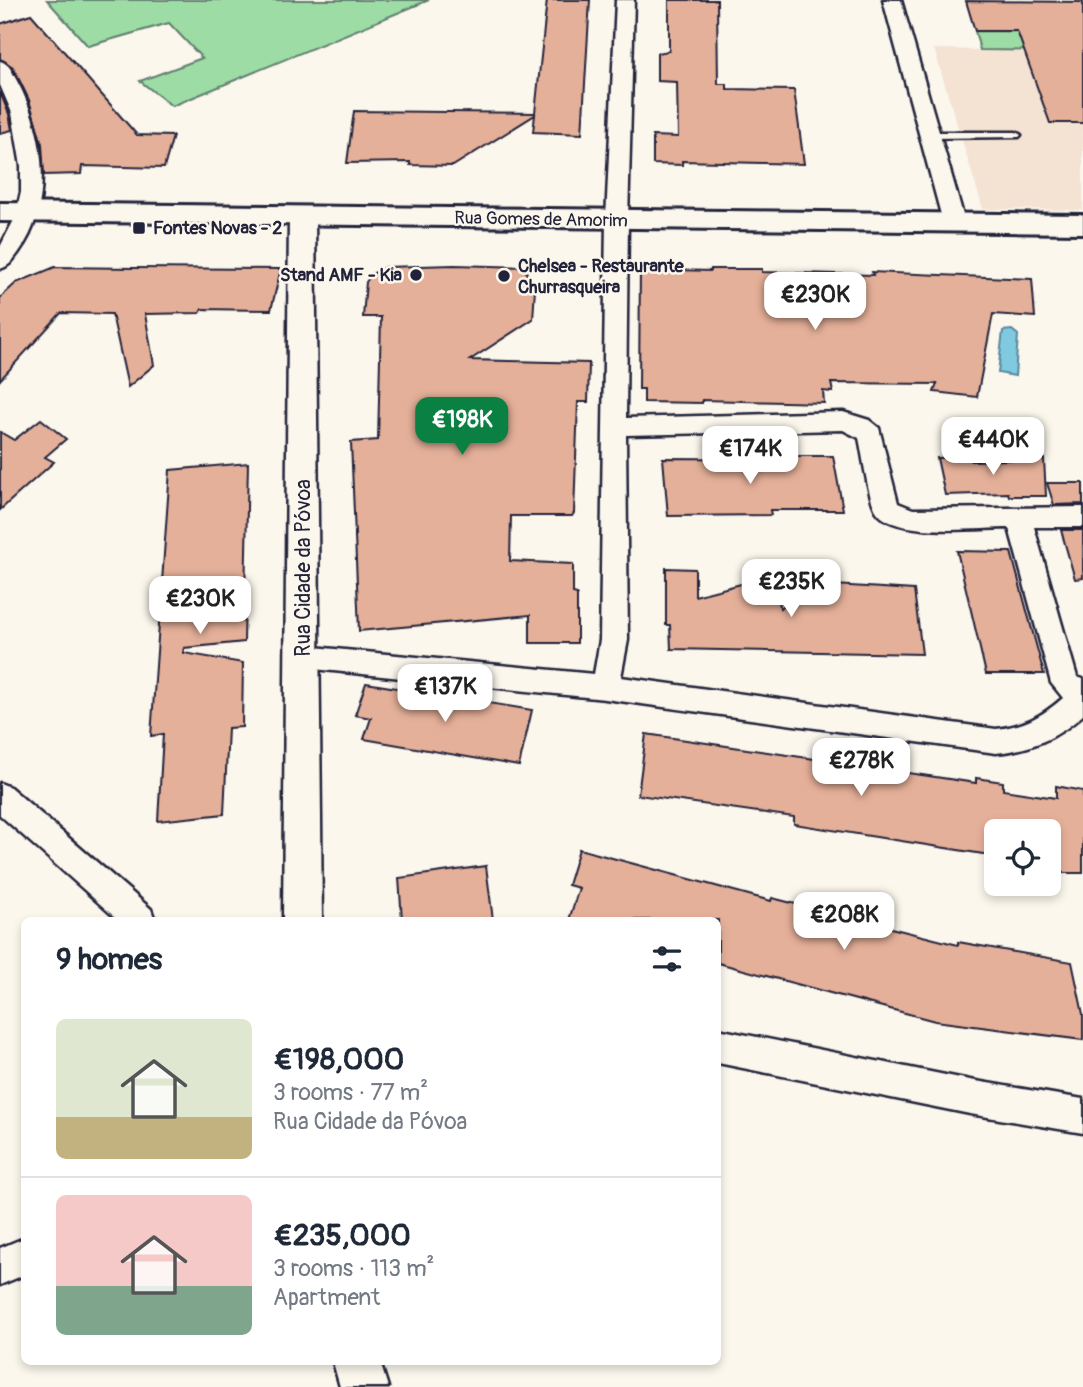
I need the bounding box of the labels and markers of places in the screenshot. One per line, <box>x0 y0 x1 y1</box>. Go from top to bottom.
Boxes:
place label: Fontes Novas - 2 <box>153 217 282 240</box>
marker: Fontes Novas - 2 <box>131 220 147 236</box>
place label: Chelsea - Restaurante Churrasqueira <box>518 255 685 299</box>
place label: Stand AMF - Kia <box>280 264 403 287</box>
marker: Stand AMF - Kia <box>408 267 424 283</box>
marker: Chelsea - Restaurante Churrasqueira <box>496 268 512 284</box>
pin: €230K <box>766 272 864 332</box>
pin: €198K <box>413 398 511 457</box>
pin: €440K <box>944 418 1042 477</box>
pin: €174K <box>701 426 799 486</box>
pin: €235K <box>742 560 840 619</box>
pin: €230K <box>151 576 249 636</box>
pin: €137K <box>396 664 494 724</box>
pin: €278K <box>812 738 910 798</box>
pin: €208K <box>795 892 893 952</box>

